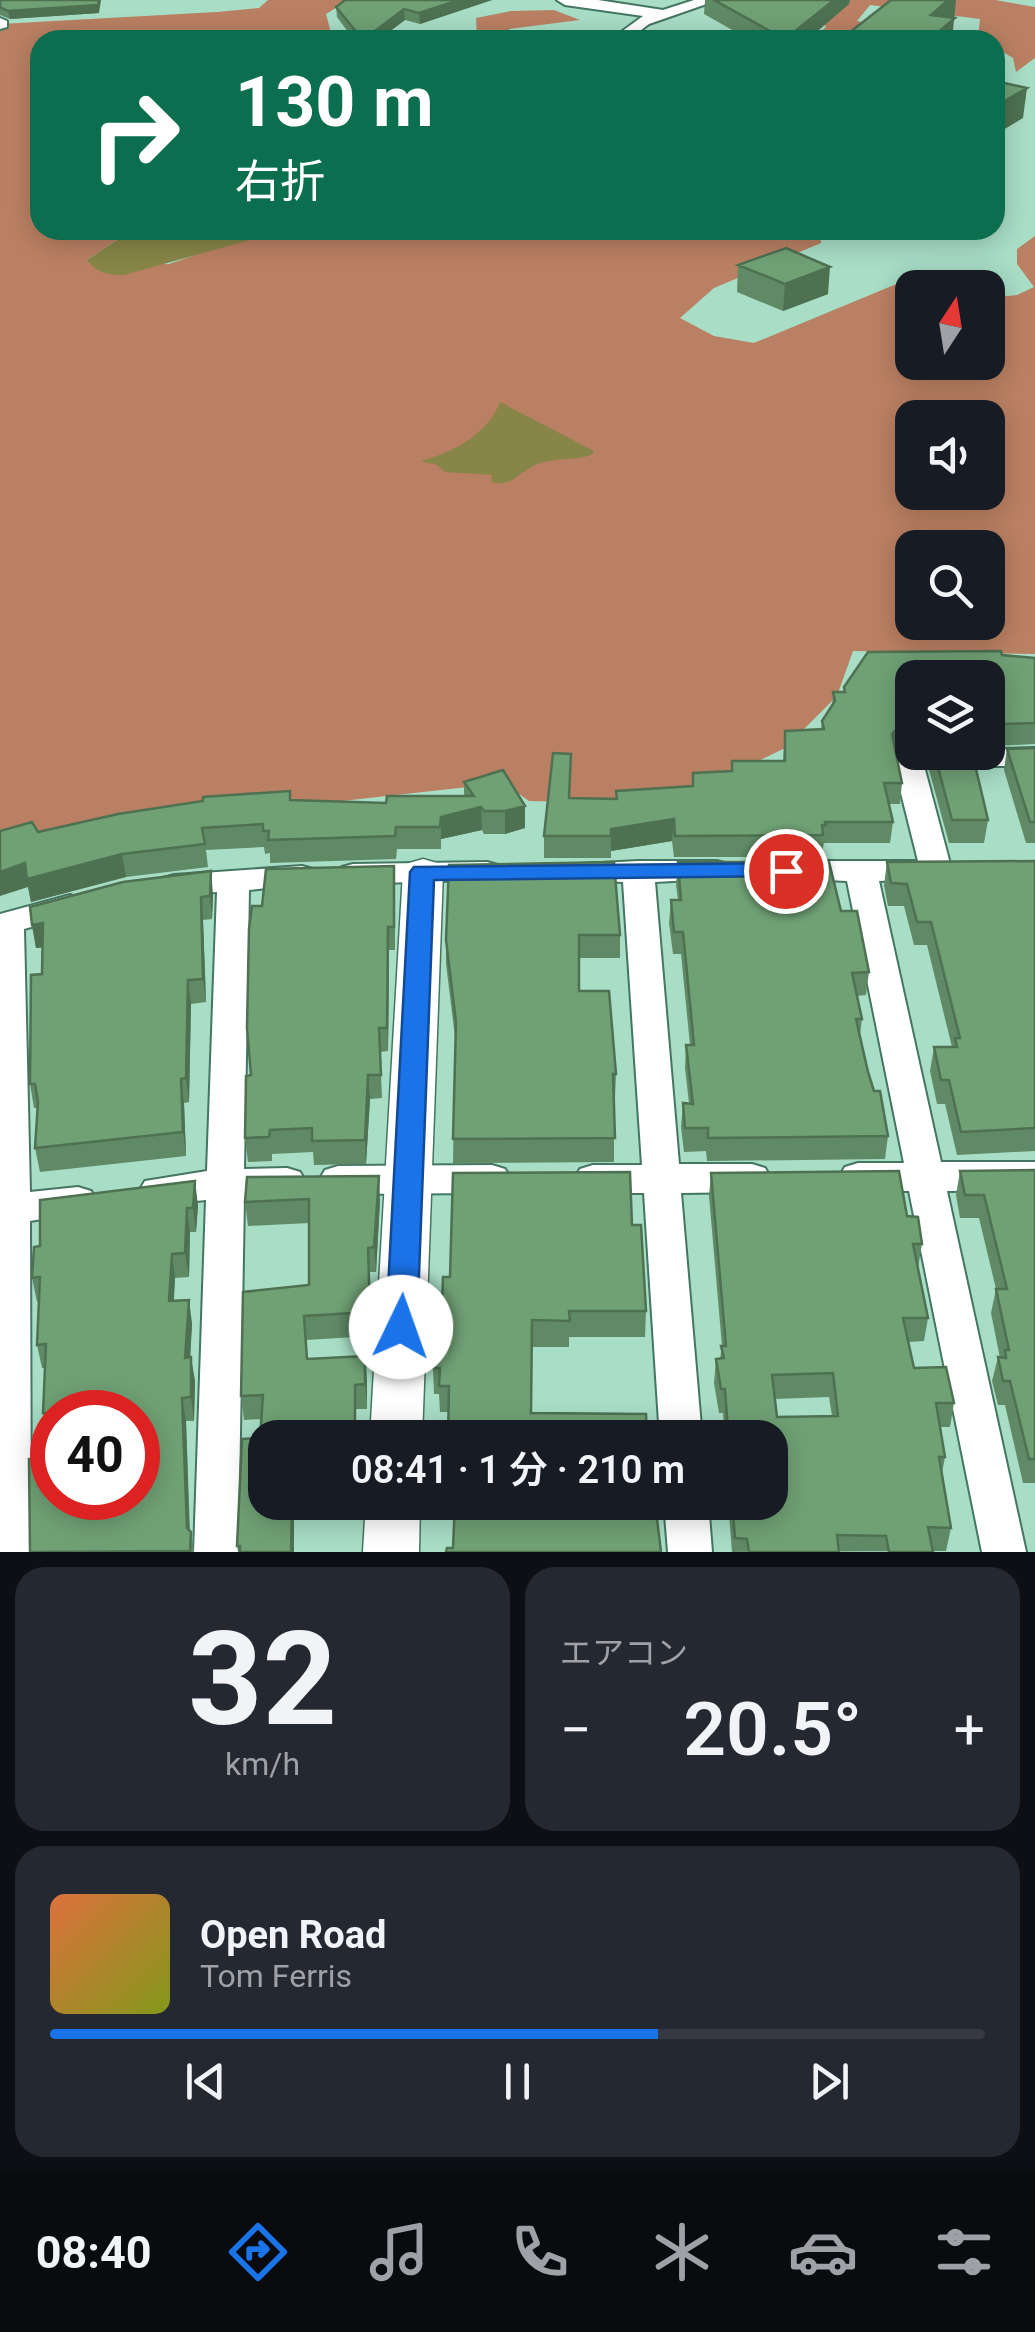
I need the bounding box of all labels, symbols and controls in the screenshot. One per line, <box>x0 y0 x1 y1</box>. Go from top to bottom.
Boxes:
text: 130 m <box>235 61 434 143</box>
icon: right <box>70 70 200 200</box>
text: 右折 <box>235 155 325 208</box>
north arrow <box>895 270 1005 380</box>
map controls <box>895 270 1005 770</box>
button: sound <box>895 400 1005 510</box>
button: search <box>895 530 1005 640</box>
button: layers <box>895 660 1005 770</box>
pin <box>744 829 829 914</box>
icon: arrive <box>759 844 814 899</box>
position arrow <box>349 1275 453 1379</box>
speed limit sign: 40 <box>30 1390 160 1520</box>
text: 08:41 · 1 分 · 210 m <box>351 1448 685 1492</box>
text: 32 <box>188 1603 337 1756</box>
text: エアコン <box>560 1634 688 1672</box>
text: 20.5° <box>683 1685 862 1773</box>
text: − <box>560 1698 591 1762</box>
text: + <box>954 1698 985 1762</box>
text: km/h <box>225 1745 300 1783</box>
text: Open Road <box>200 1913 386 1957</box>
text: Tom Ferris <box>200 1957 352 1995</box>
icon: previous <box>178 2054 233 2109</box>
icon: pause <box>490 2054 545 2109</box>
icon: next <box>802 2054 857 2109</box>
icon: directions <box>223 2217 293 2287</box>
icon: music <box>364 2217 434 2287</box>
icon: phone <box>505 2217 575 2287</box>
icon: climate <box>647 2217 717 2287</box>
icon: car <box>788 2217 858 2287</box>
icon: filters <box>929 2217 999 2287</box>
text: 08:40 <box>36 2226 152 2279</box>

